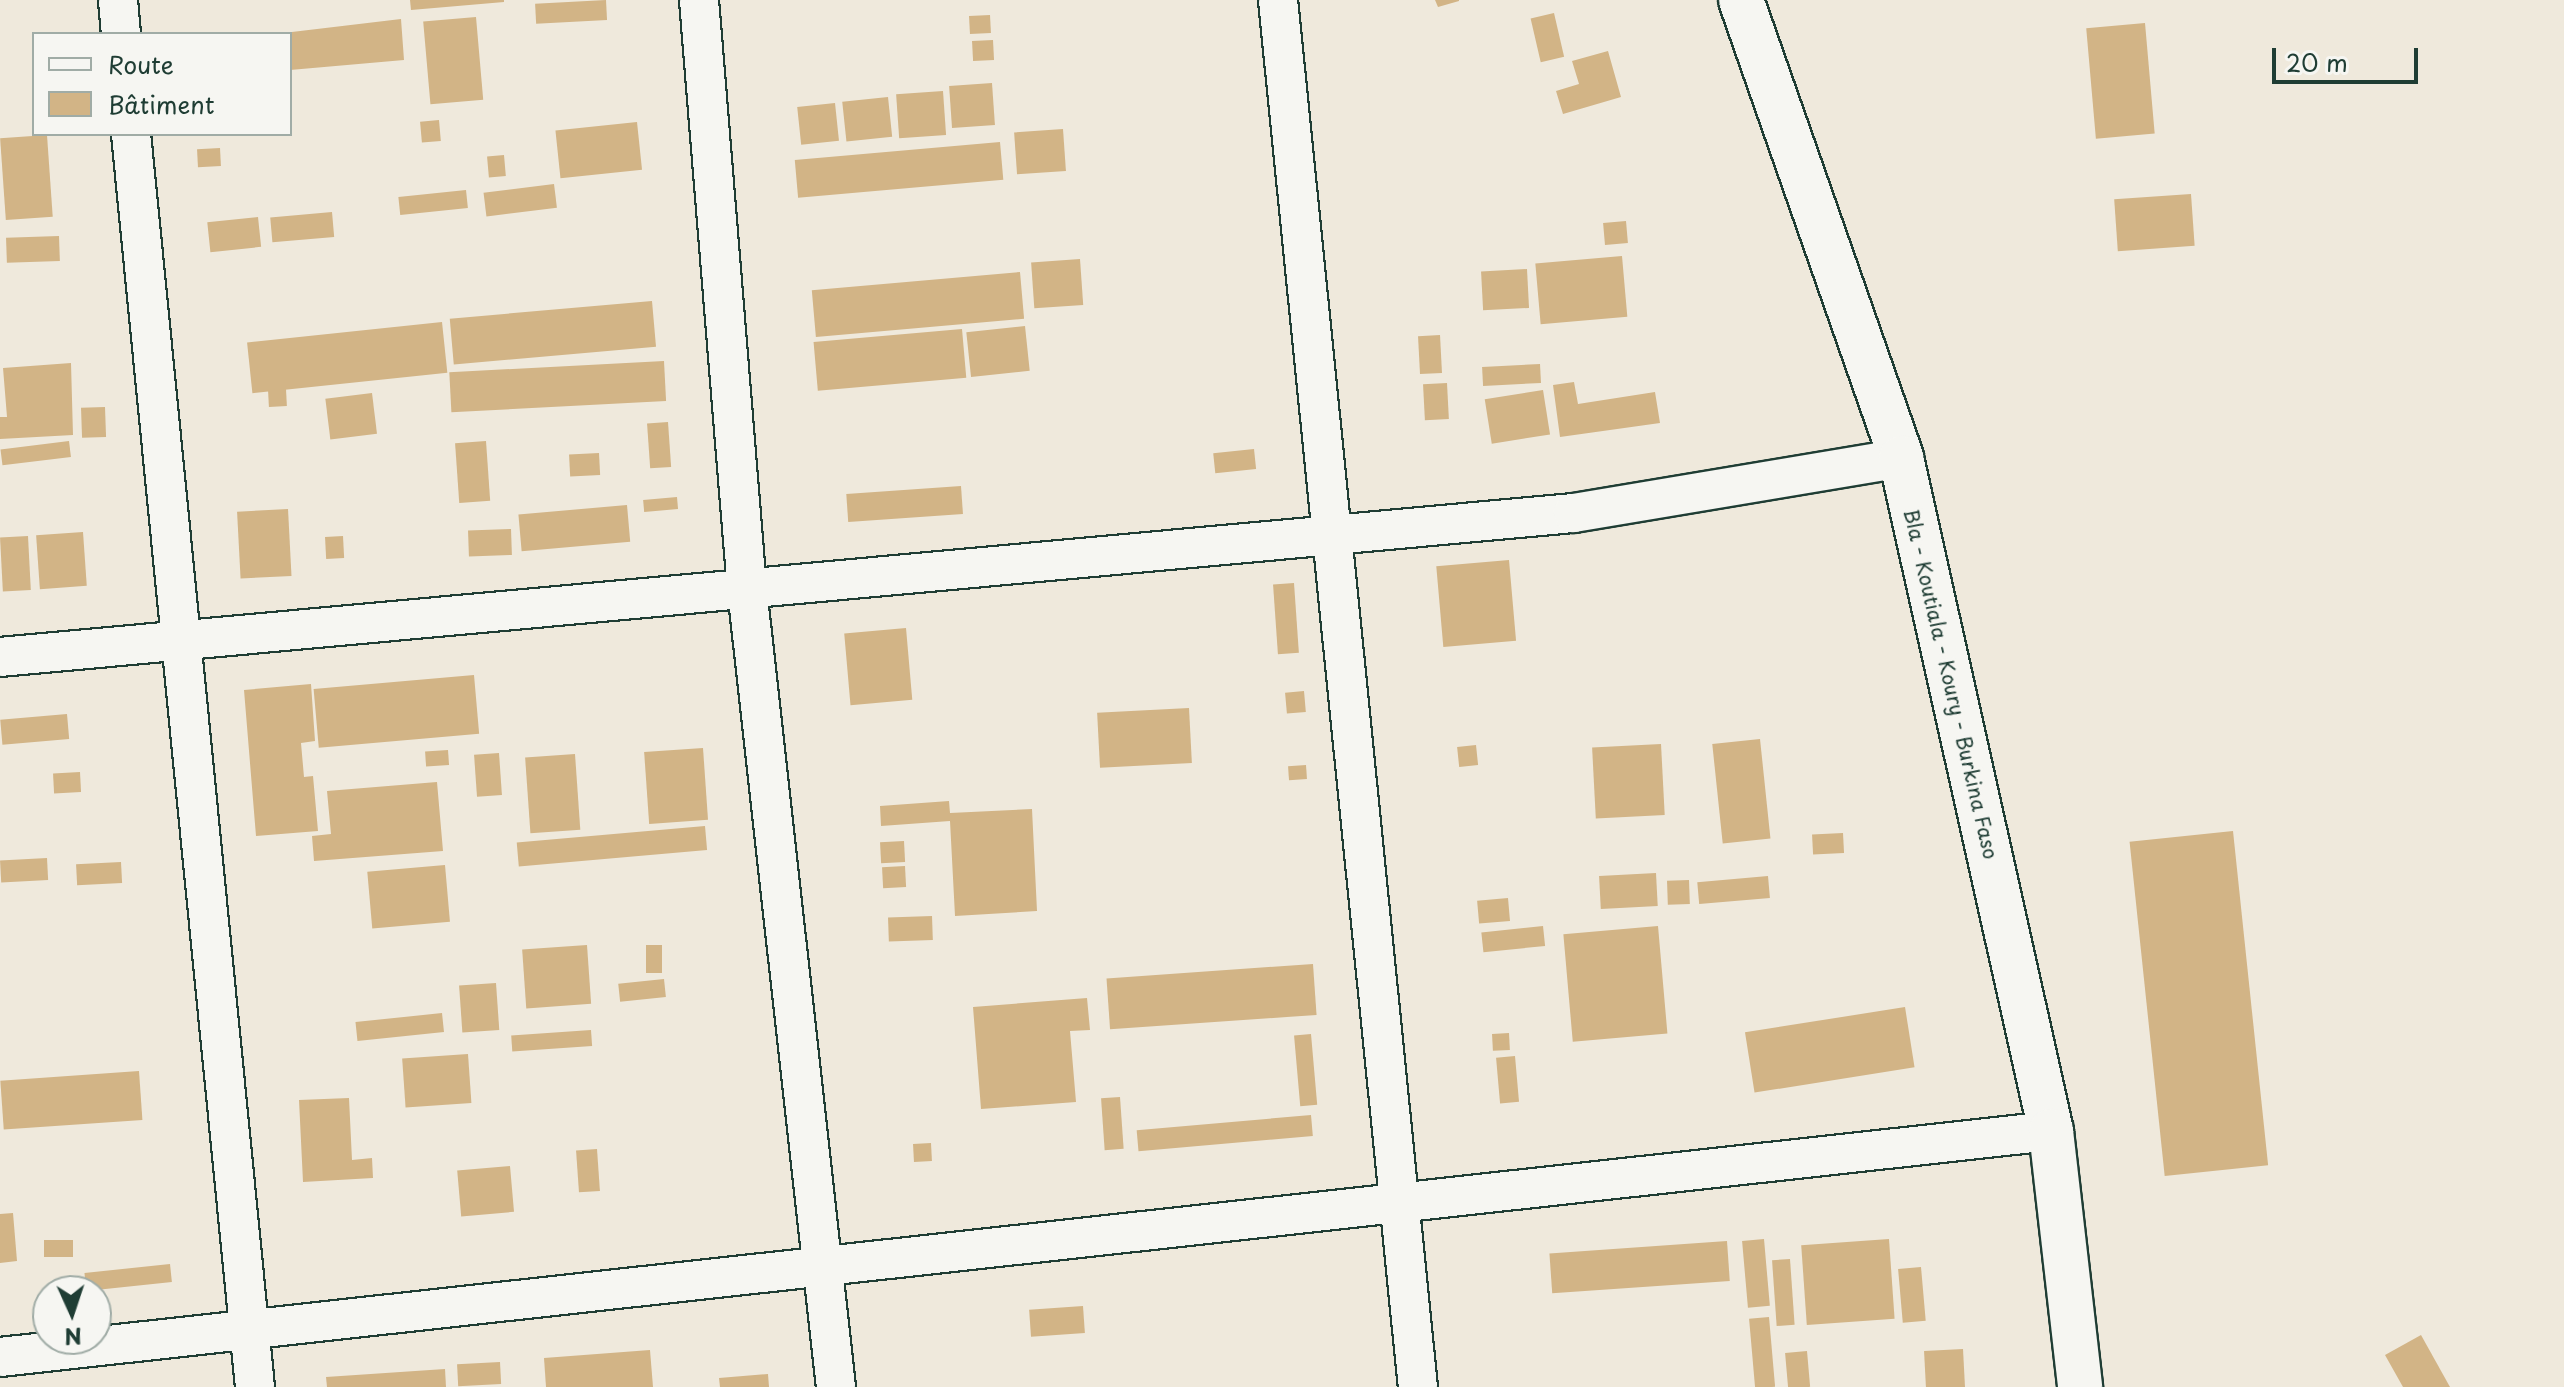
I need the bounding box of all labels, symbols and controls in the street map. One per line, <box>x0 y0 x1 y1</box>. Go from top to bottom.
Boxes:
legend <box>32 32 292 136</box>
scale bar <box>2276 32 2422 82</box>
text: 20 m <box>2286 44 2348 80</box>
text: Route <box>108 46 174 82</box>
text: Bâtiment <box>108 86 215 122</box>
street label: Bla - Koutiala - Koury - Burkina Faso <box>1898 504 2004 864</box>
north arrow <box>32 1275 112 1355</box>
text: N <box>64 1321 83 1354</box>

